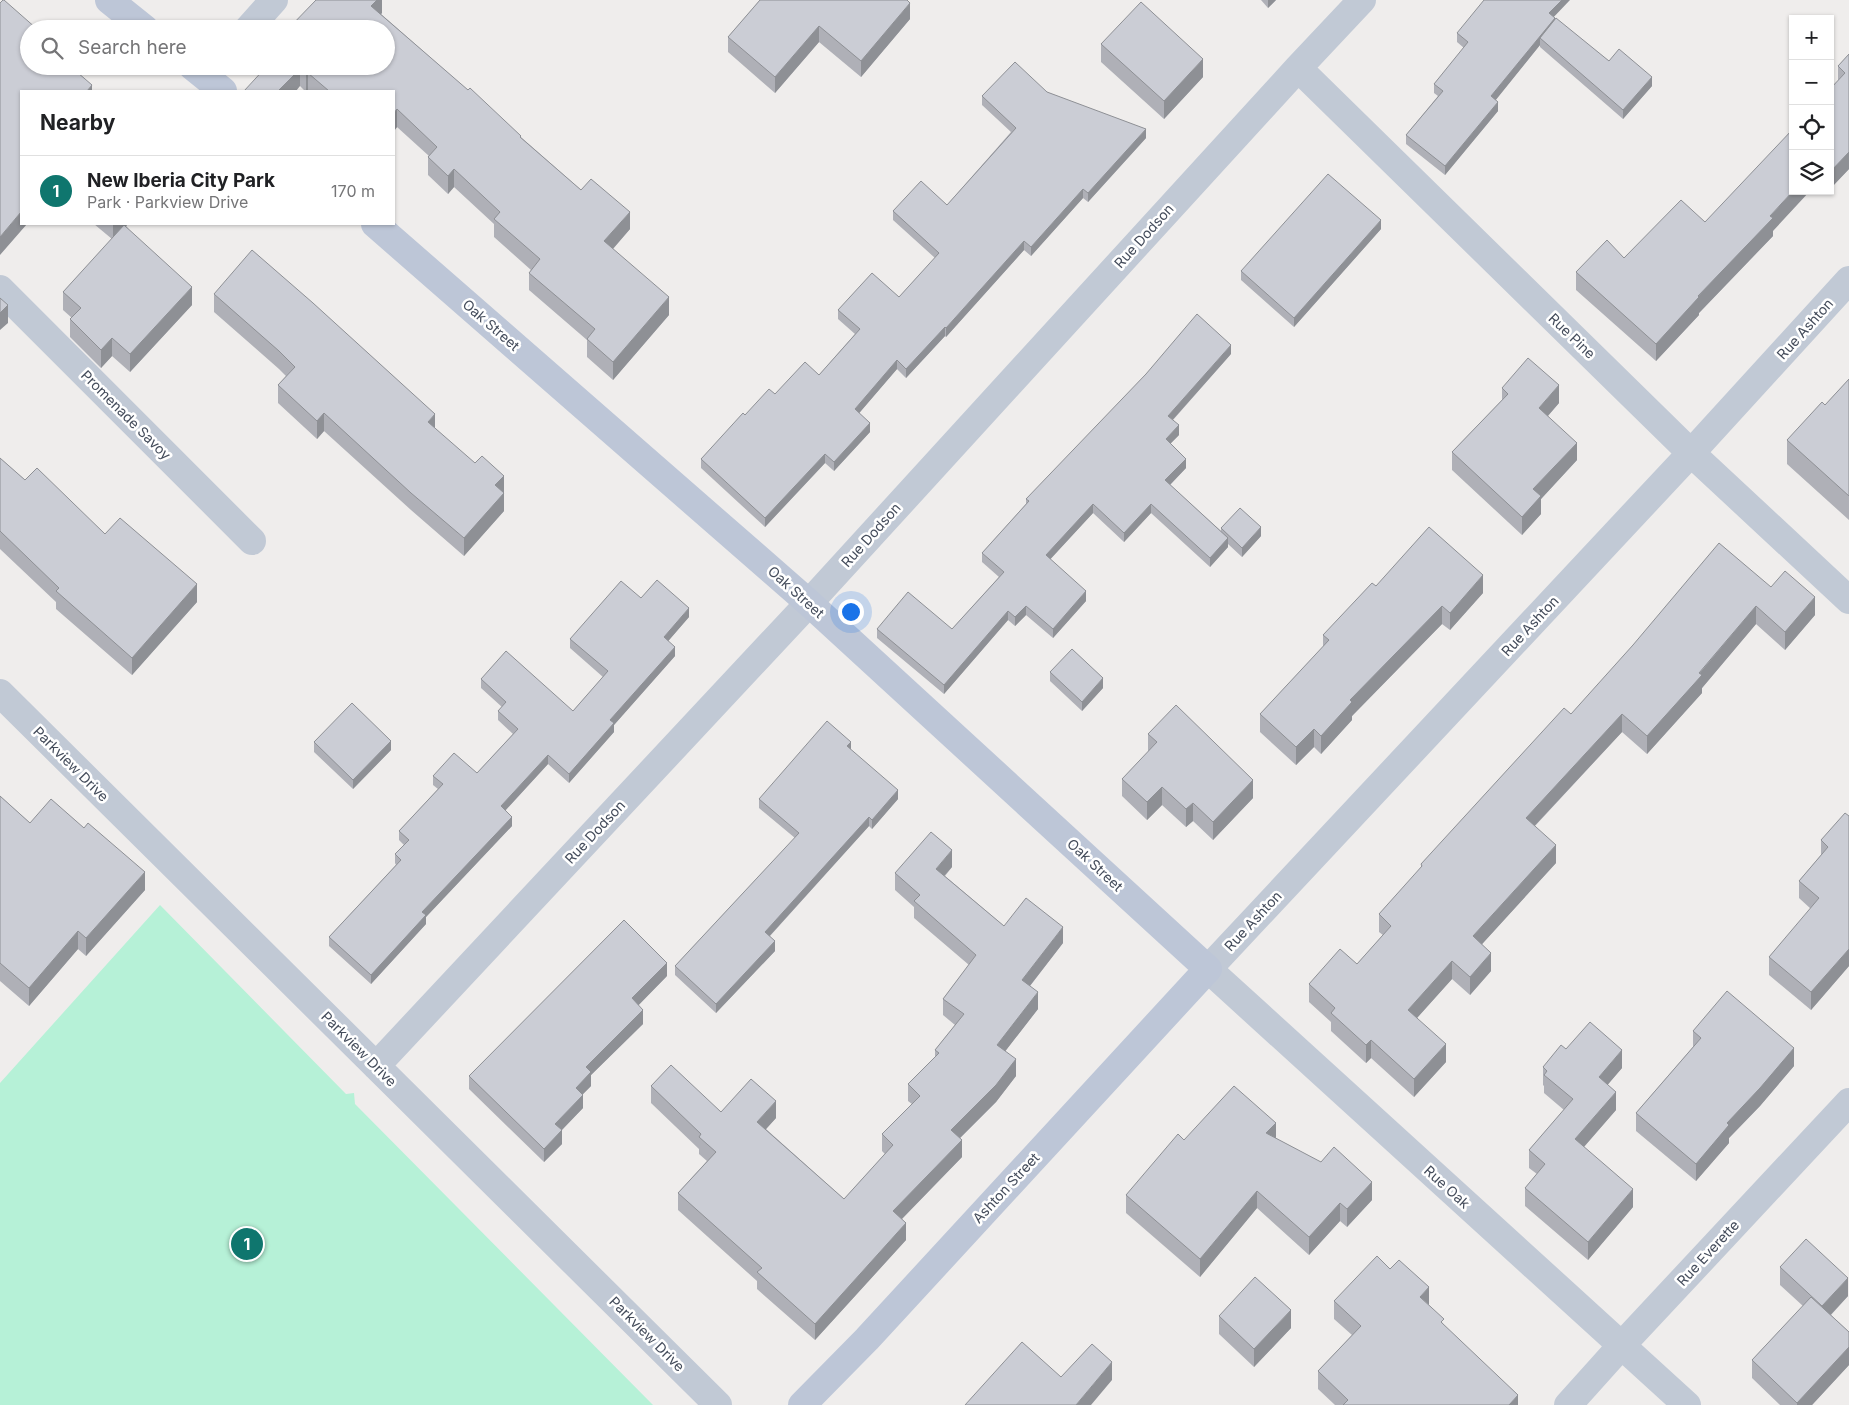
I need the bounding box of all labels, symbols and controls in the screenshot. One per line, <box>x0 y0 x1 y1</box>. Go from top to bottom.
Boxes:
map controls <box>1789 15 1834 195</box>
button: + <box>1789 15 1834 60</box>
search box <box>20 20 395 75</box>
icon: search <box>38 34 66 62</box>
text: Search here <box>78 36 187 59</box>
button: − <box>1789 60 1834 105</box>
button: locate <box>1789 105 1834 150</box>
text: Nearby <box>40 110 115 135</box>
button: layers <box>1789 150 1834 195</box>
text: New Iberia City Park <box>87 169 275 192</box>
text: 1 <box>53 181 59 201</box>
text: 170 m <box>331 181 375 201</box>
text: Park · Parkview Drive <box>87 192 248 212</box>
street label: Rue Dodson <box>1110 200 1177 271</box>
street label: Oak Street <box>459 295 524 354</box>
street label: Rue Ashton <box>1773 295 1836 363</box>
street label: Rue Pine <box>1546 309 1599 362</box>
street label: Promenade Savoy <box>78 366 175 463</box>
street label: Rue Dodson <box>837 499 904 570</box>
street label: Oak Street <box>765 562 828 622</box>
street label: Rue Ashton <box>1498 592 1562 659</box>
your location <box>838 599 864 625</box>
street label: Parkview Drive <box>30 723 112 805</box>
street label: Rue Dodson <box>561 796 628 867</box>
street label: Oak Street <box>1064 835 1127 895</box>
street label: Rue Ashton <box>1221 887 1285 954</box>
street label: Parkview Drive <box>318 1008 400 1090</box>
street label: Ashton Street <box>969 1149 1043 1226</box>
street label: Rue Oak <box>1421 1162 1474 1212</box>
street label: Rue Everette <box>1673 1216 1742 1289</box>
pin: 1 <box>231 1225 263 1263</box>
street label: Parkview Drive <box>606 1293 688 1375</box>

